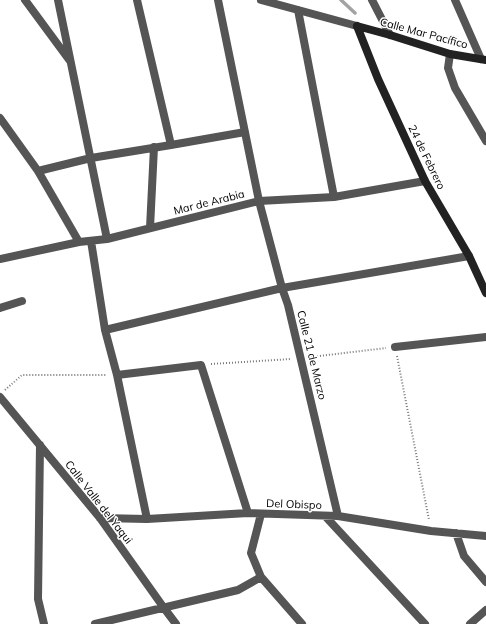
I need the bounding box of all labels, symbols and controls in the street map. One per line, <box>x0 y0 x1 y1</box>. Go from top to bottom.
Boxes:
street label: Calle Mar Pacífico <box>379 15 469 51</box>
street label: 24 de Febrero <box>405 122 449 192</box>
street label: Mar de Arabia <box>172 186 246 218</box>
street label: Calle 21 de Marzo <box>294 309 330 401</box>
street label: Calle Valle del Yaqui <box>62 458 136 546</box>
street label: Del Obispo <box>266 496 322 512</box>

